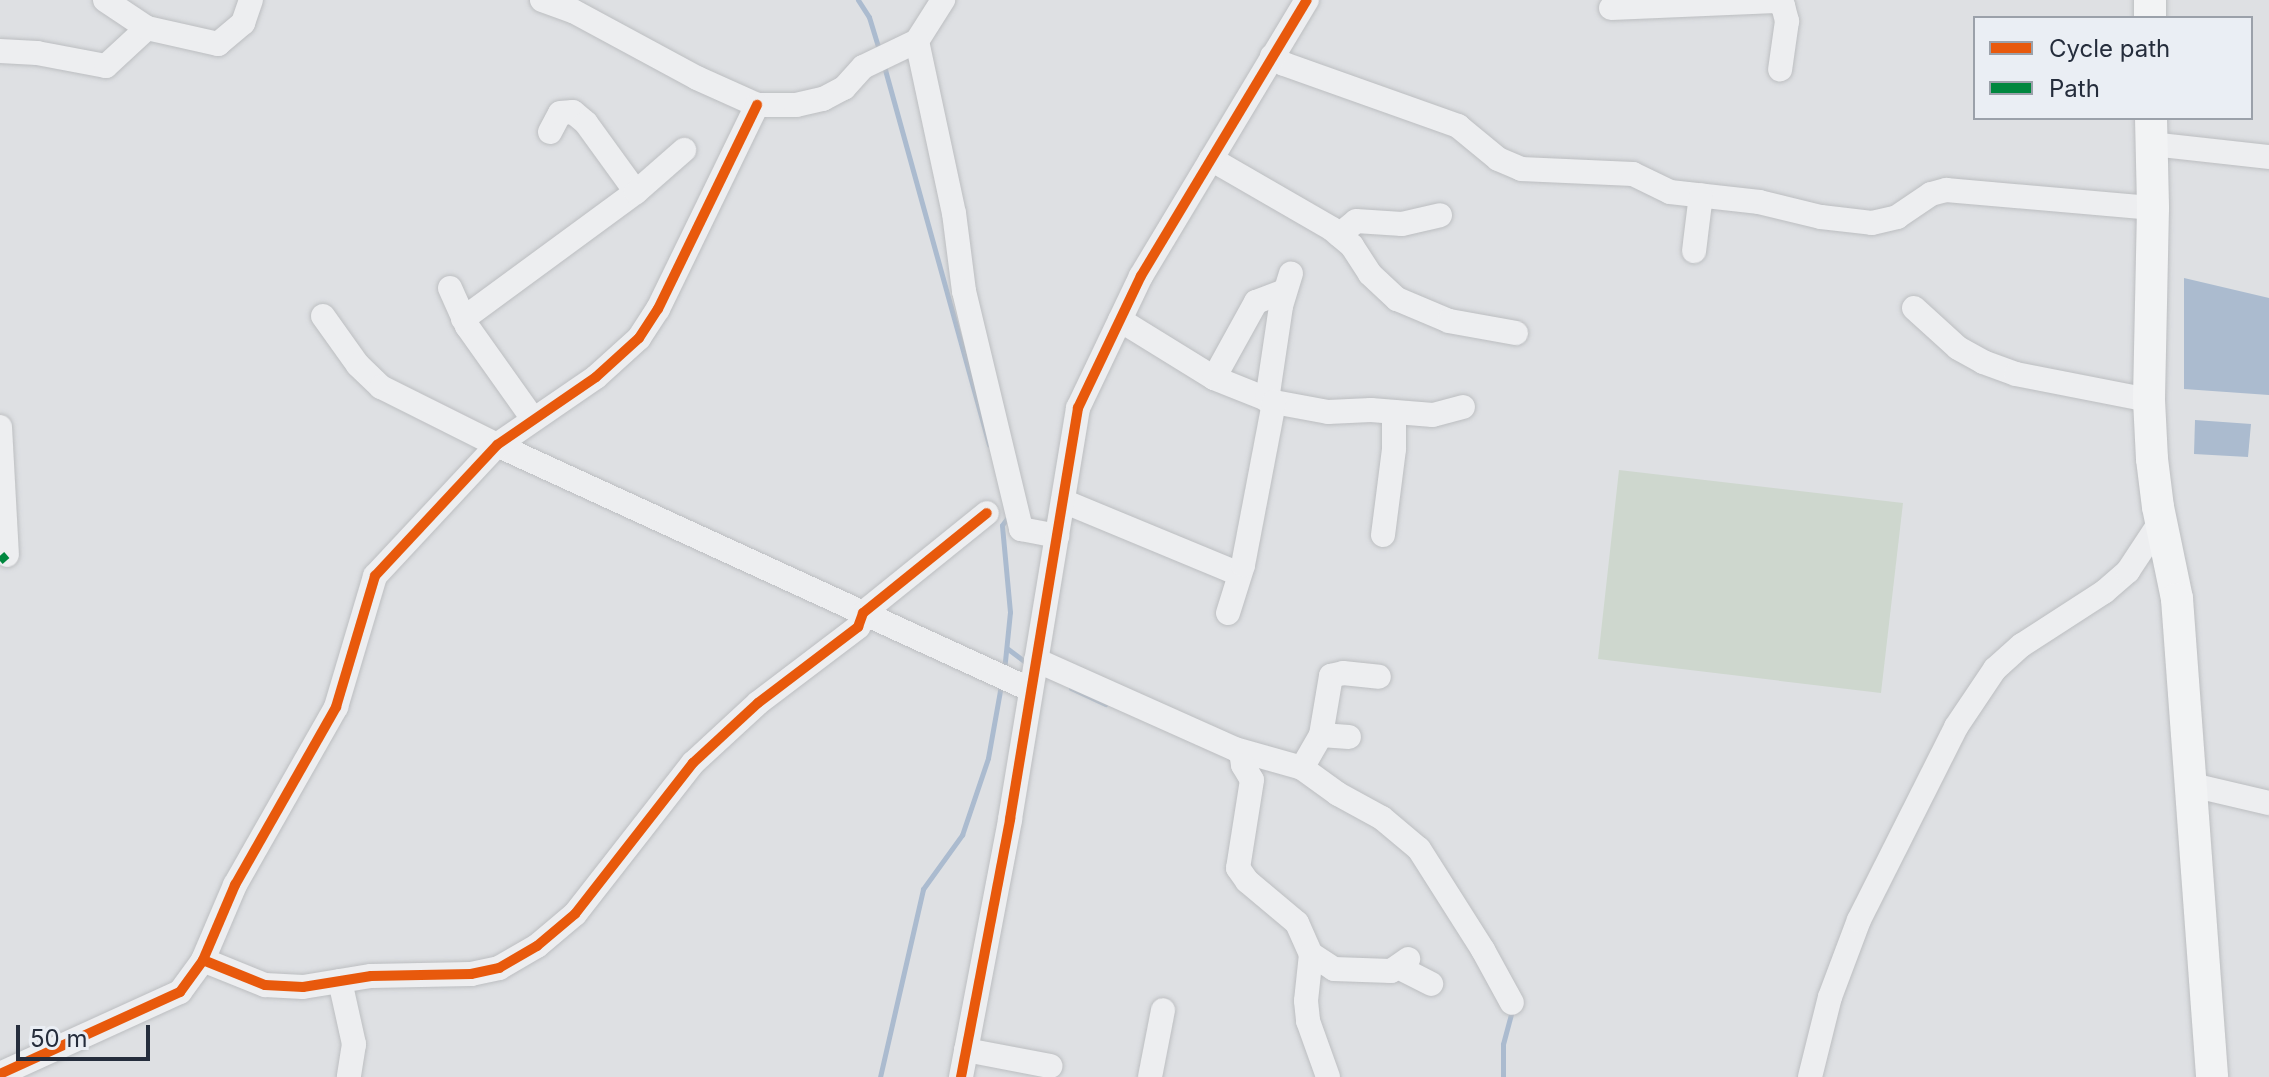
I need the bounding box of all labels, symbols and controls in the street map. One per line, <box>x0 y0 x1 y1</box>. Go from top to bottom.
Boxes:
legend <box>1973 16 2253 120</box>
text: Cycle path <box>2049 34 2170 63</box>
text: Path <box>2049 74 2100 103</box>
scale bar <box>20 1009 154 1059</box>
text: 50 m <box>30 1024 88 1053</box>

